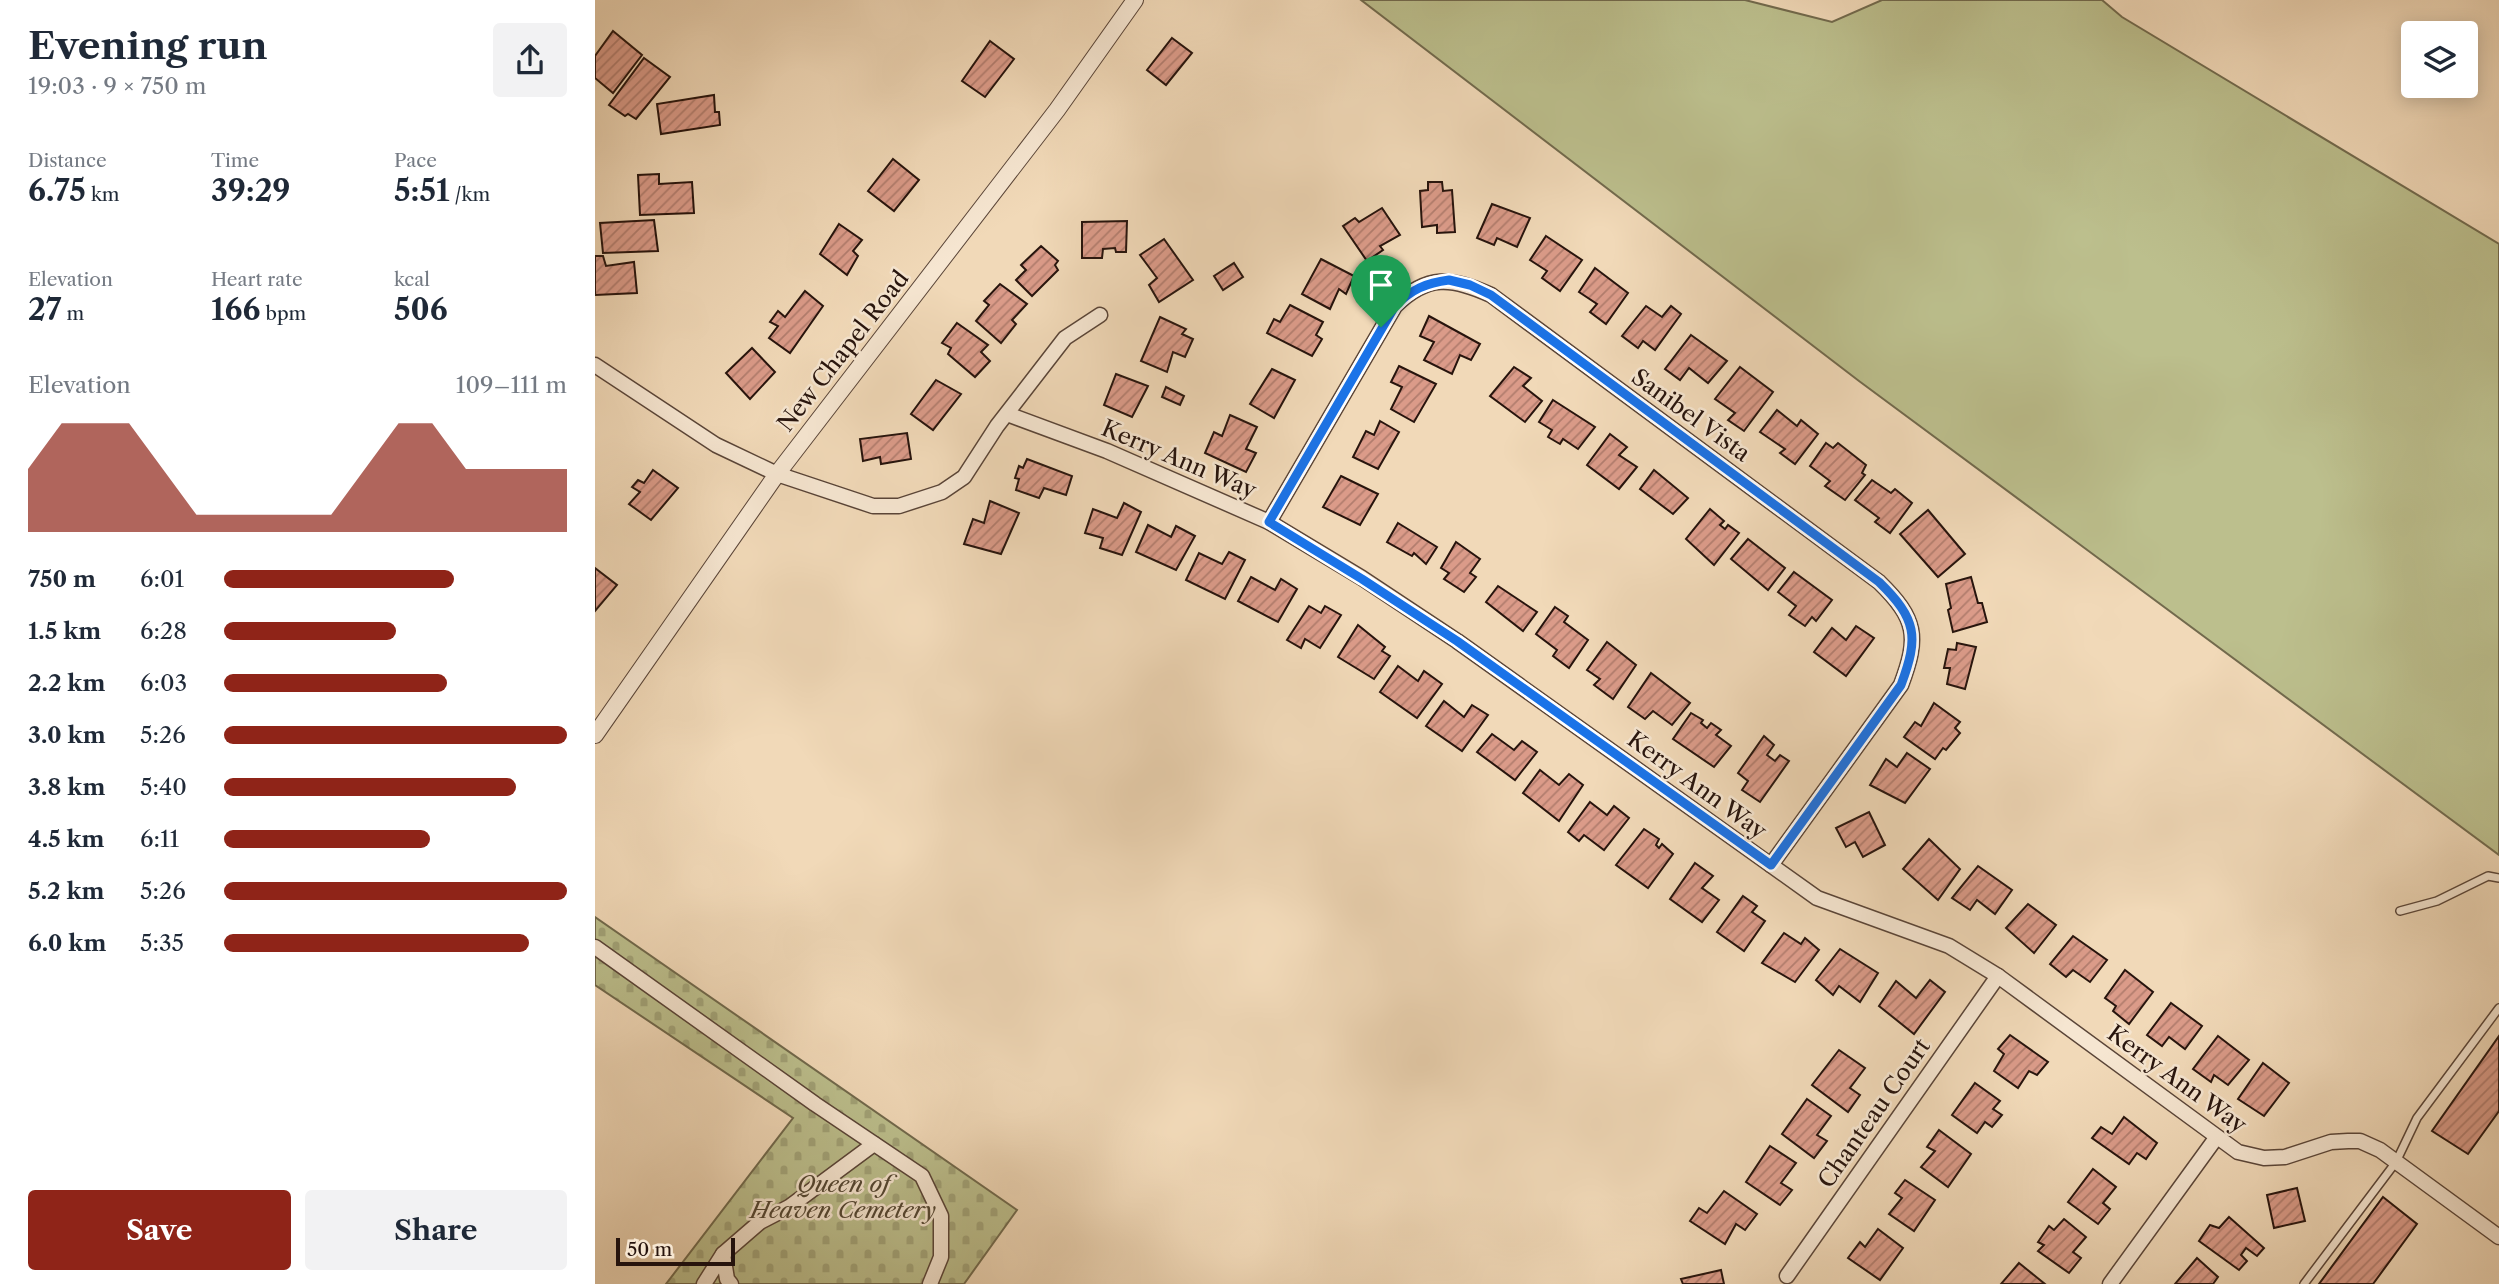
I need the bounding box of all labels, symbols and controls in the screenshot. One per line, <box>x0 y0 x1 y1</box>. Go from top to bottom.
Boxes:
map controls <box>2401 21 2478 98</box>
button: layers <box>2401 21 2478 98</box>
text: Evening run <box>28 22 268 69</box>
button: share <box>493 23 567 97</box>
text: 19:03 · 9 × 750 m <box>28 72 206 100</box>
text: Distance <box>28 149 107 172</box>
text: Time <box>211 149 259 172</box>
text: Pace <box>394 149 437 172</box>
text: 6.75 <box>28 172 86 209</box>
text: 39:29 <box>211 172 290 209</box>
text: 5:51 <box>394 172 450 209</box>
text: km <box>86 183 120 206</box>
text: /km <box>450 183 490 206</box>
pin <box>1351 255 1411 327</box>
street label: New Chapel Road <box>771 265 915 437</box>
icon: arrive <box>1362 266 1400 304</box>
text: Elevation <box>28 268 113 291</box>
text: Heart rate <box>211 268 303 291</box>
text: kcal <box>394 268 430 291</box>
text: 27 <box>28 291 61 328</box>
text: 166 <box>211 291 260 328</box>
text: 506 <box>394 291 448 328</box>
text: m <box>61 302 84 325</box>
text: bpm <box>260 302 306 325</box>
street label: Sanibel Vista <box>1626 363 1756 468</box>
text: Elevation <box>28 371 131 399</box>
text: 109–111 m <box>456 371 567 399</box>
street label: Kerry Ann Way <box>1097 414 1261 504</box>
text: 750 m <box>28 565 96 593</box>
text: 6:01 <box>140 565 184 593</box>
text: 1.5 km <box>28 617 101 645</box>
text: 6:28 <box>140 617 187 645</box>
text: 2.2 km <box>28 669 105 697</box>
text: 6:03 <box>140 669 187 697</box>
text: 3.0 km <box>28 721 106 749</box>
text: 5:26 <box>140 721 186 749</box>
street label: Kerry Ann Way <box>1622 725 1772 845</box>
text: 3.8 km <box>28 773 105 801</box>
text: 5:40 <box>140 773 187 801</box>
text: 4.5 km <box>28 825 105 853</box>
text: 6:11 <box>140 825 179 853</box>
text: 5.2 km <box>28 877 104 905</box>
text: 5:26 <box>140 877 186 905</box>
text: 6.0 km <box>28 929 106 957</box>
text: 5:35 <box>140 929 184 957</box>
street label: Kerry Ann Way <box>2102 1019 2252 1139</box>
street label: Chanteau Court <box>1812 1033 1936 1193</box>
park label: Queen of Heaven Cemetery <box>748 1170 937 1224</box>
button: Save <box>28 1190 291 1270</box>
button: Share <box>305 1190 567 1270</box>
scale bar <box>616 1235 735 1267</box>
text: 50 m <box>627 1238 672 1261</box>

